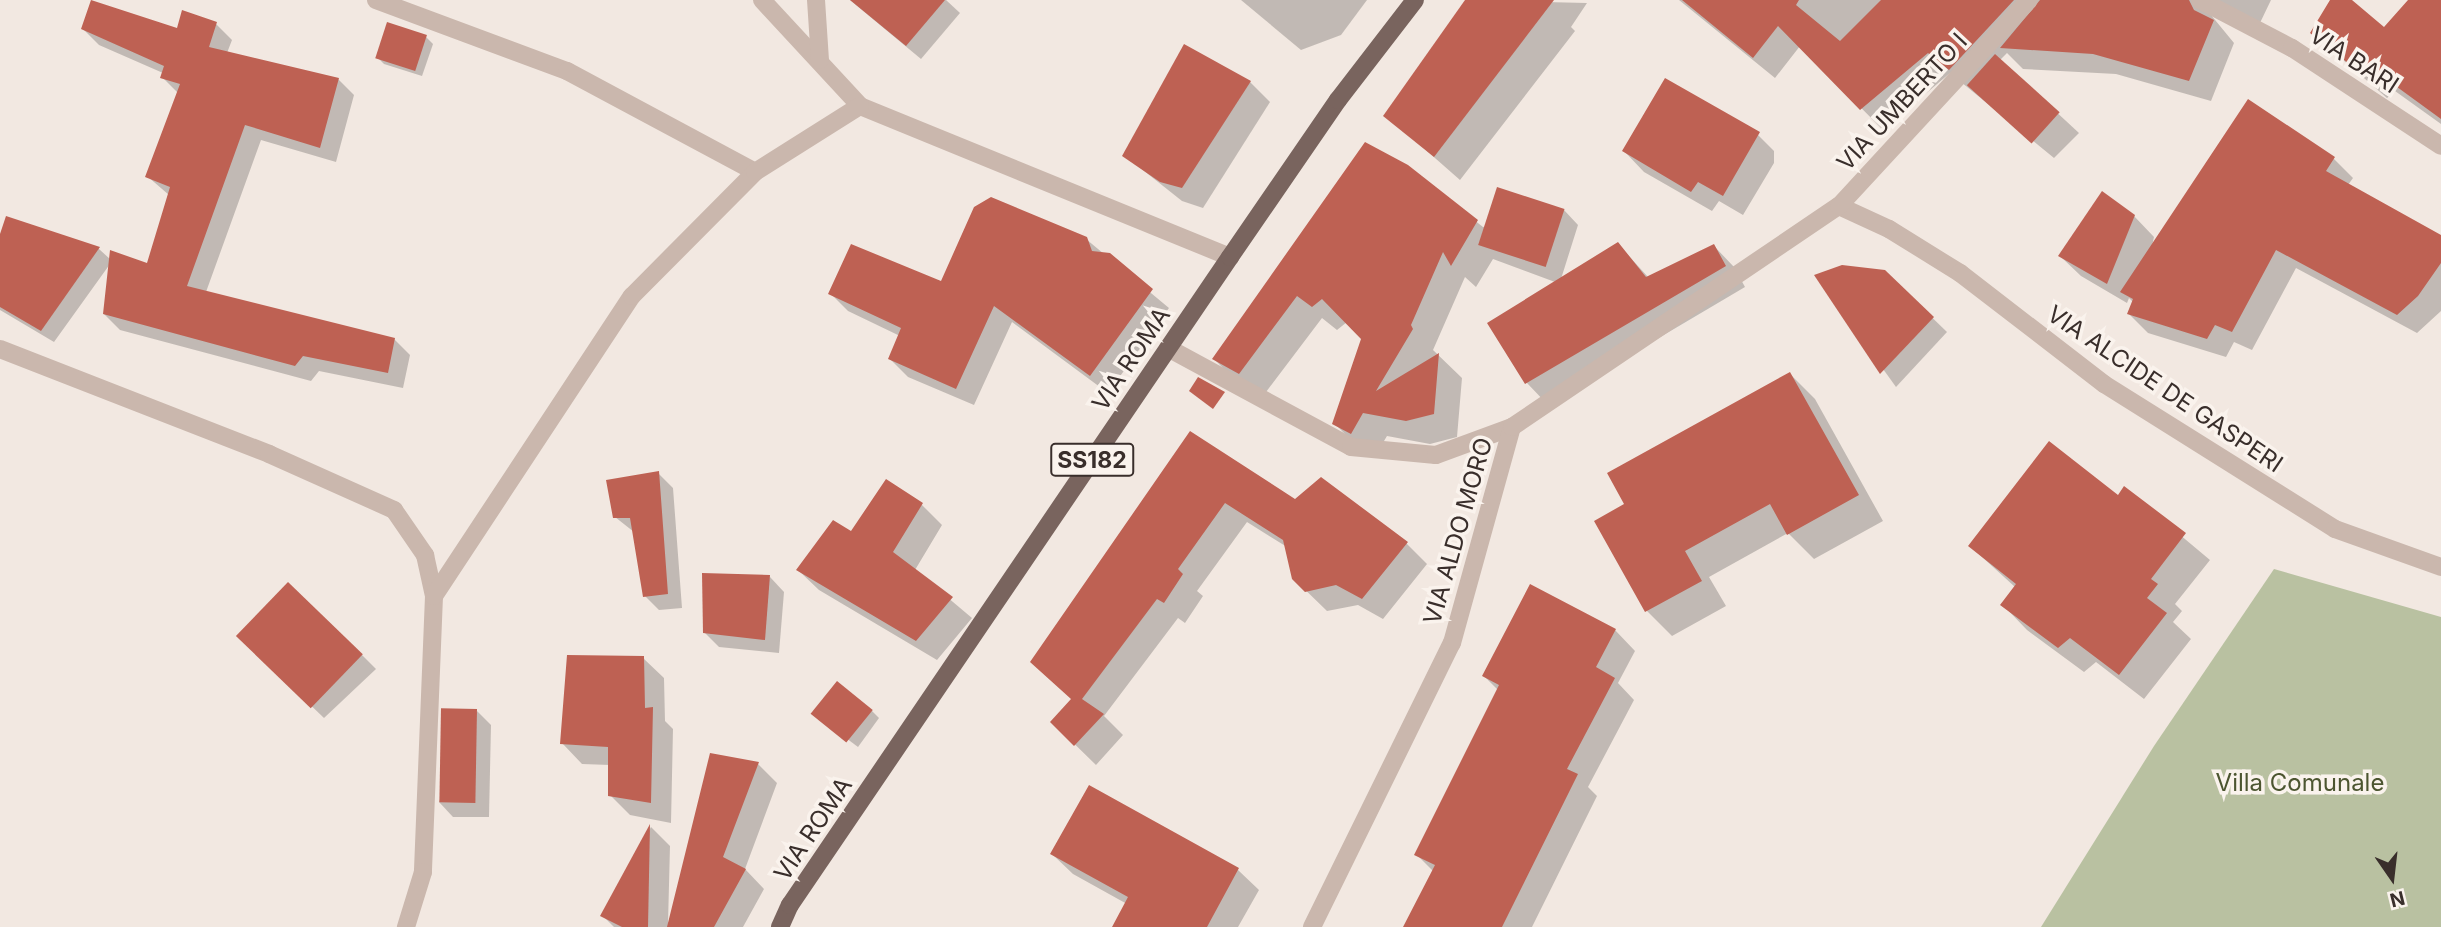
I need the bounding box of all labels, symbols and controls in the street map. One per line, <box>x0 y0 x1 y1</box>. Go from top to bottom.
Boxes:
street label: VIA BARI <box>2304 21 2404 99</box>
street label: VIA UMBERTO I <box>1831 27 1973 177</box>
street label: VIA ALCIDE DE GASPERI <box>2042 299 2288 479</box>
street label: VIA ROMA <box>1086 302 1176 416</box>
street label: VIA ALDO MORO <box>1418 434 1498 628</box>
road number: SS182 <box>1050 440 1134 480</box>
park label: Villa Comunale <box>2216 769 2384 797</box>
street label: VIA ROMA <box>768 772 858 886</box>
north arrow <box>2357 843 2427 913</box>
text: N <box>2387 886 2407 912</box>

